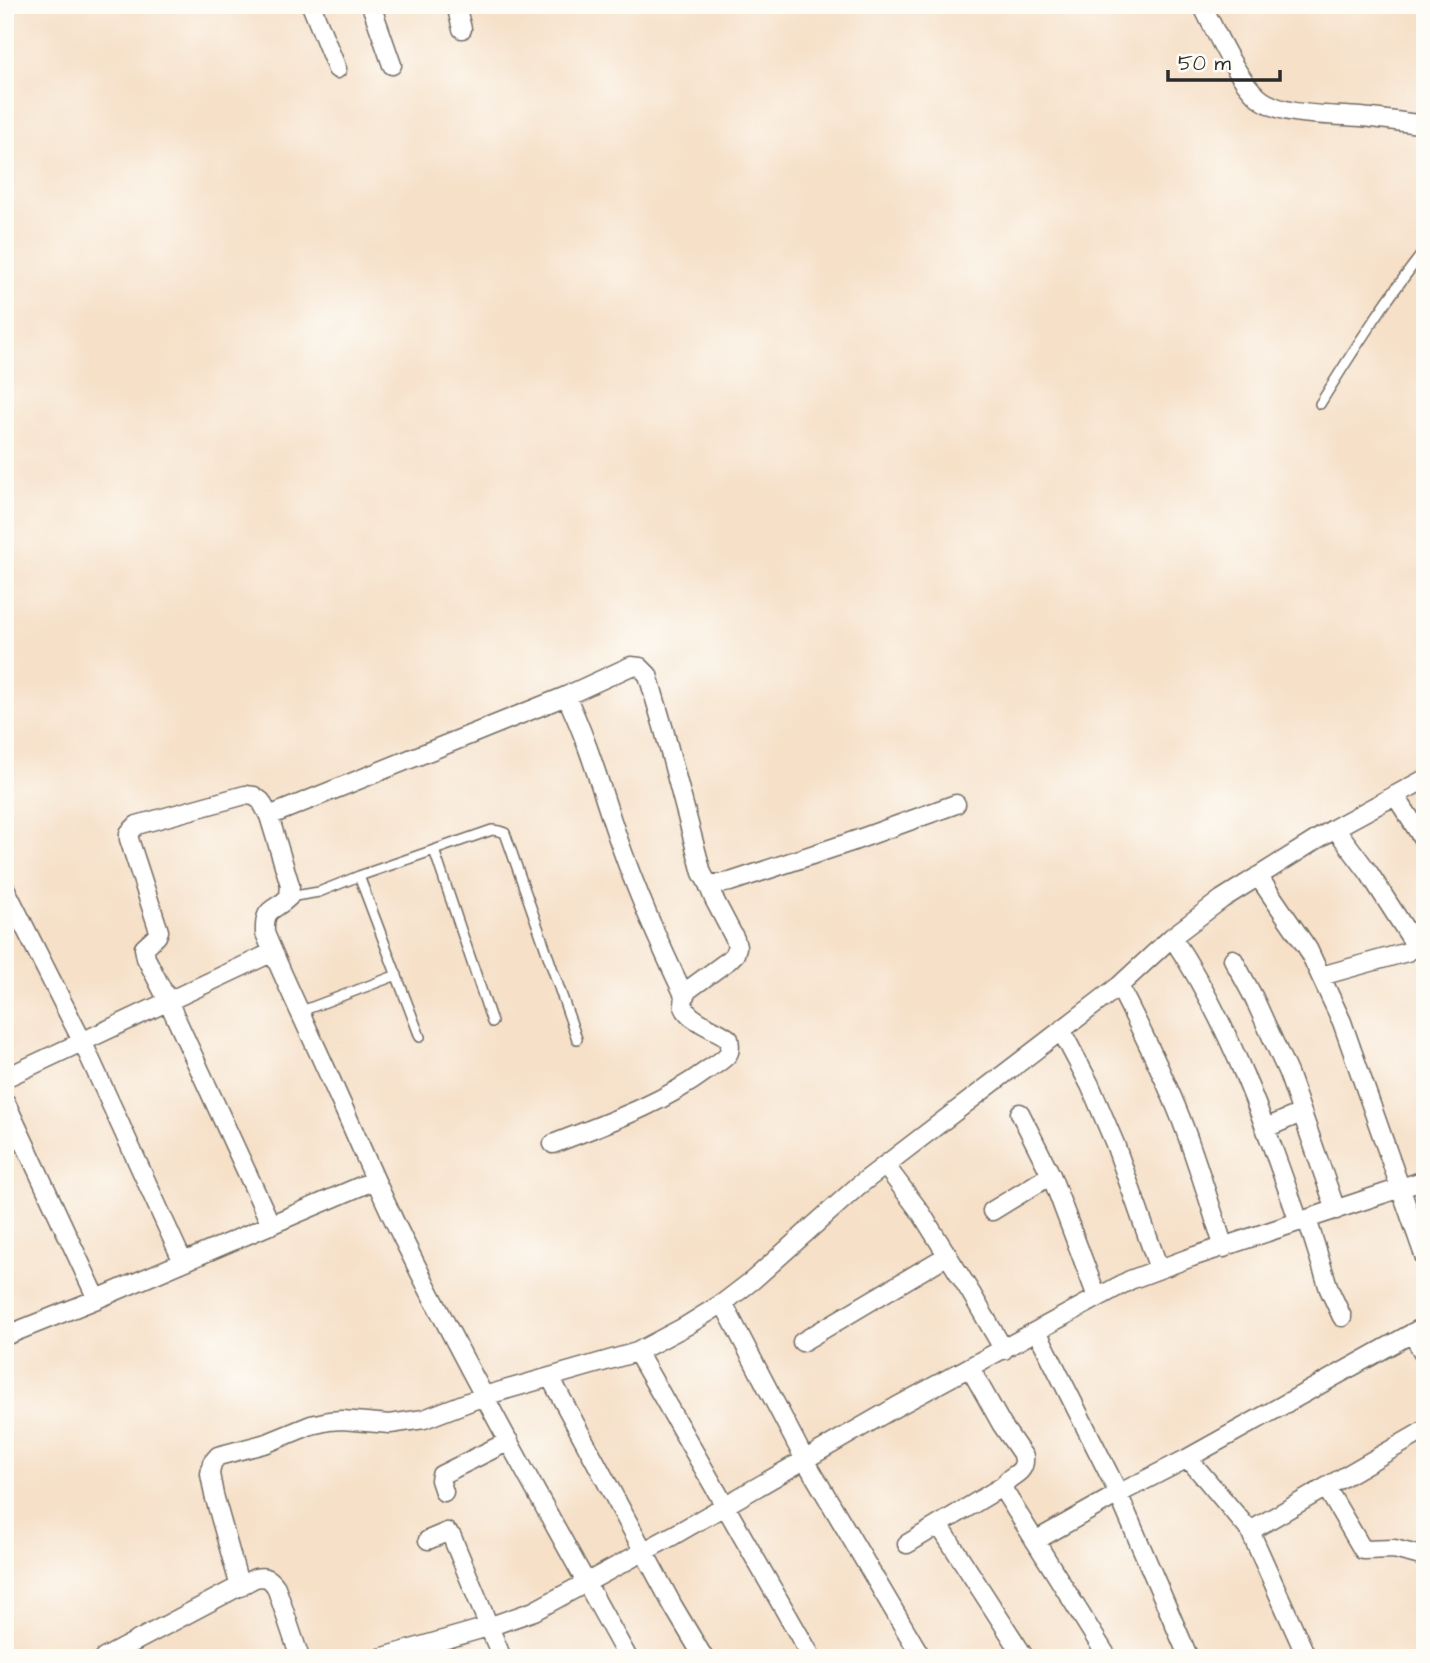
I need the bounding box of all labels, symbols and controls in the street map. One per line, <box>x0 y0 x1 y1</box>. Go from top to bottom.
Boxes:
scale bar <box>1168 38 1280 82</box>
text: 50 m <box>1178 49 1232 78</box>

